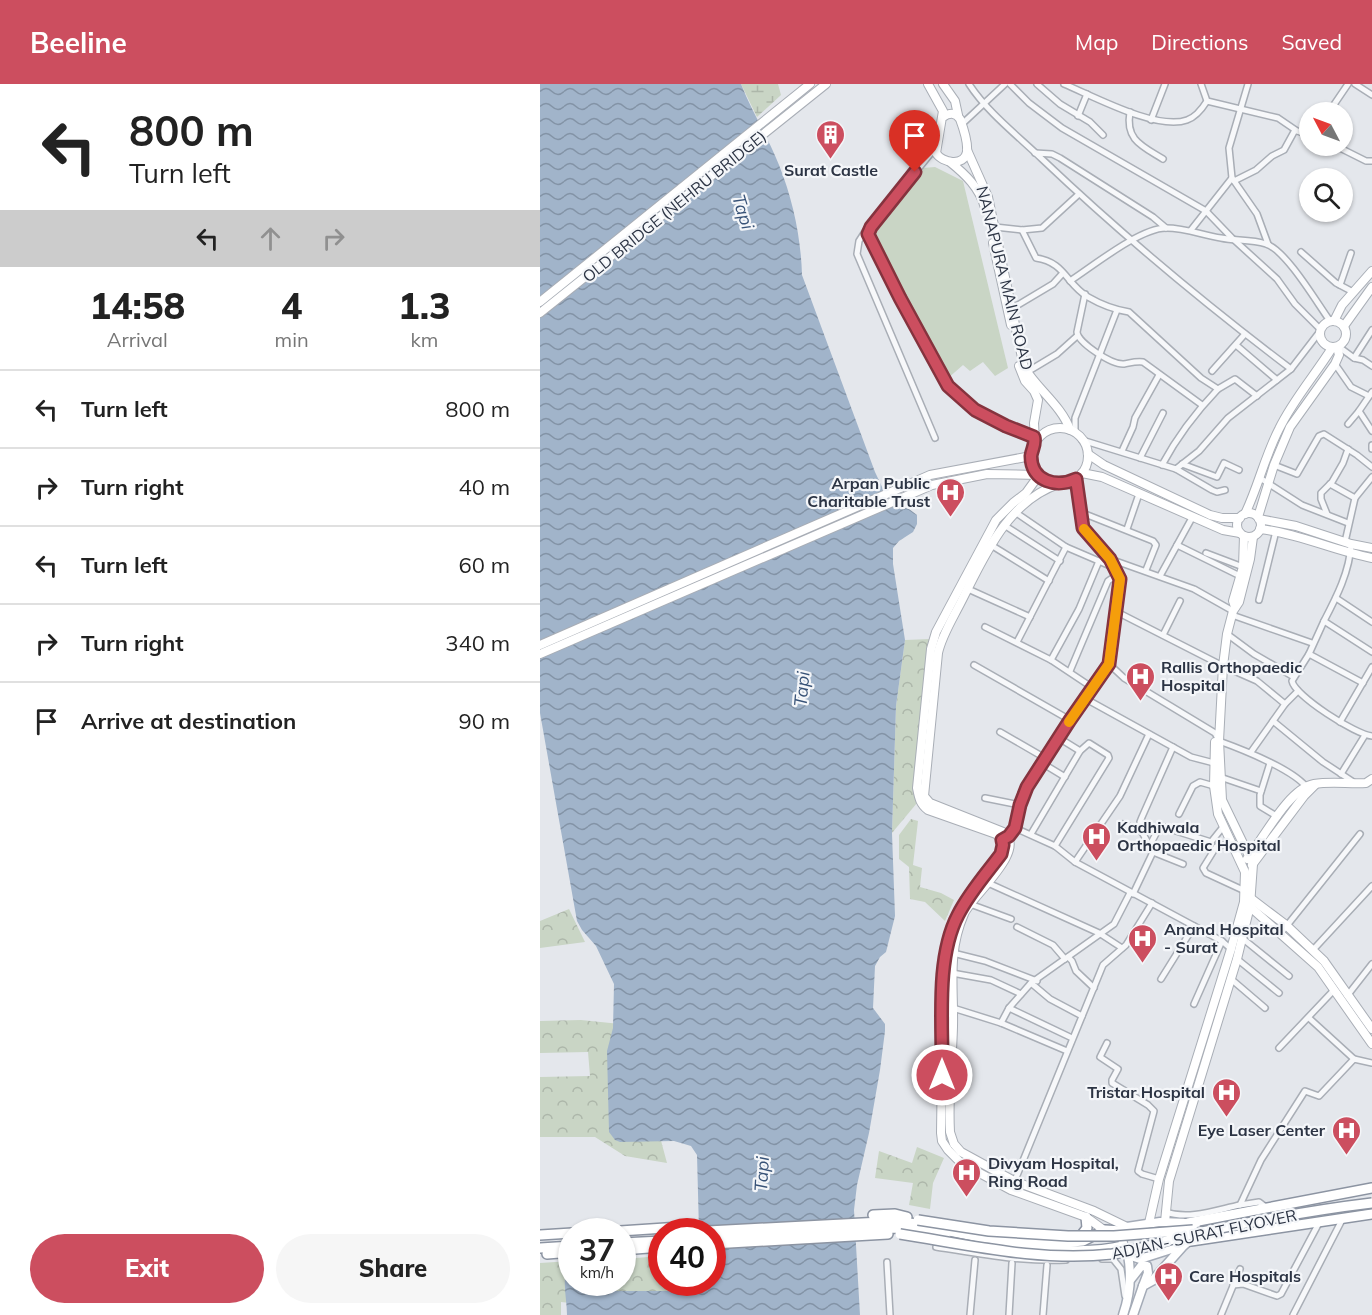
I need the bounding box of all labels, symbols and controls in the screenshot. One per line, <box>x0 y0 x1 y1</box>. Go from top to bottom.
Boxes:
text: Beeline <box>30 25 127 60</box>
text: Map <box>1075 29 1118 55</box>
text: Directions <box>1151 29 1248 55</box>
text: Saved <box>1281 29 1342 55</box>
north arrow <box>1299 102 1353 156</box>
map controls <box>1299 102 1353 222</box>
text: 800 m <box>129 104 254 157</box>
icon: left <box>30 108 108 186</box>
pin <box>889 110 940 172</box>
building icon: Surat Castle <box>815 118 847 160</box>
icon: arrive <box>898 119 931 152</box>
street label: OLD BRIDGE (NEHRU BRIDGE) <box>578 126 770 286</box>
text: Turn left <box>129 156 231 190</box>
place label: Surat Castle <box>784 160 878 180</box>
button: search <box>1299 168 1353 222</box>
street label: NANAPURA MAIN ROAD <box>972 184 1038 372</box>
water label: Tapi <box>727 192 760 233</box>
icon: left <box>191 222 224 255</box>
icon: ahead <box>254 222 287 255</box>
icon: right <box>317 222 350 255</box>
text: 14:58 <box>89 283 185 328</box>
text: 4 <box>281 283 302 328</box>
text: 1.3 <box>398 283 451 328</box>
text: Arrival <box>107 327 168 352</box>
text: min <box>275 327 309 352</box>
text: km <box>410 327 438 352</box>
icon: left <box>30 393 63 426</box>
text: Turn left <box>81 395 168 423</box>
text: 800 m <box>445 395 510 423</box>
icon: right <box>30 471 63 504</box>
text: Turn right <box>81 473 184 501</box>
text: 40 m <box>459 473 510 501</box>
place label: Arpan Public Charitable Trust <box>807 473 930 511</box>
hospital icon: Arpan Public Charitable Trust <box>935 476 967 518</box>
icon: left <box>30 549 63 582</box>
text: Turn left <box>81 551 168 579</box>
text: 60 m <box>459 551 510 579</box>
icon: right <box>30 627 63 660</box>
text: Turn right <box>81 629 184 657</box>
text: 340 m <box>445 629 510 657</box>
place label: Rallis Orthopaedic Hospital <box>1161 657 1302 695</box>
hospital icon: Rallis Orthopaedic Hospital <box>1124 660 1156 702</box>
water label: Tapi <box>789 670 815 708</box>
icon: arrive <box>30 705 63 738</box>
text: Arrive at destination <box>81 707 296 735</box>
text: 90 m <box>459 707 510 735</box>
place label: Kadhiwala Orthopaedic Hospital <box>1117 817 1281 855</box>
hospital icon: Kadhiwala Orthopaedic Hospital <box>1080 820 1112 862</box>
place label: Anand Hospital - Surat <box>1164 919 1284 957</box>
hospital icon: Anand Hospital - Surat <box>1127 922 1159 964</box>
position arrow <box>910 1043 974 1107</box>
hospital icon: Tristar Hospital <box>1210 1076 1242 1118</box>
place label: Tristar Hospital <box>1087 1082 1205 1102</box>
hospital icon: Eye Laser Center <box>1330 1114 1362 1156</box>
place label: Eye Laser Center <box>1198 1120 1326 1140</box>
place label: Divyam Hospital, Ring Road <box>988 1153 1119 1191</box>
water label: Tapi <box>749 1155 774 1192</box>
hospital icon: Divyam Hospital, Ring Road <box>951 1156 983 1198</box>
street label: ADJAN- SURAT FLYOVER <box>1110 1205 1298 1263</box>
speed limit sign: 40 <box>648 1218 726 1296</box>
text: 37 <box>579 1231 615 1269</box>
button: Exit <box>30 1234 264 1303</box>
button: Share <box>276 1234 510 1303</box>
hospital icon: Care Hospitals <box>1152 1260 1184 1302</box>
text: km/h <box>580 1263 614 1282</box>
place label: Care Hospitals <box>1189 1266 1301 1286</box>

